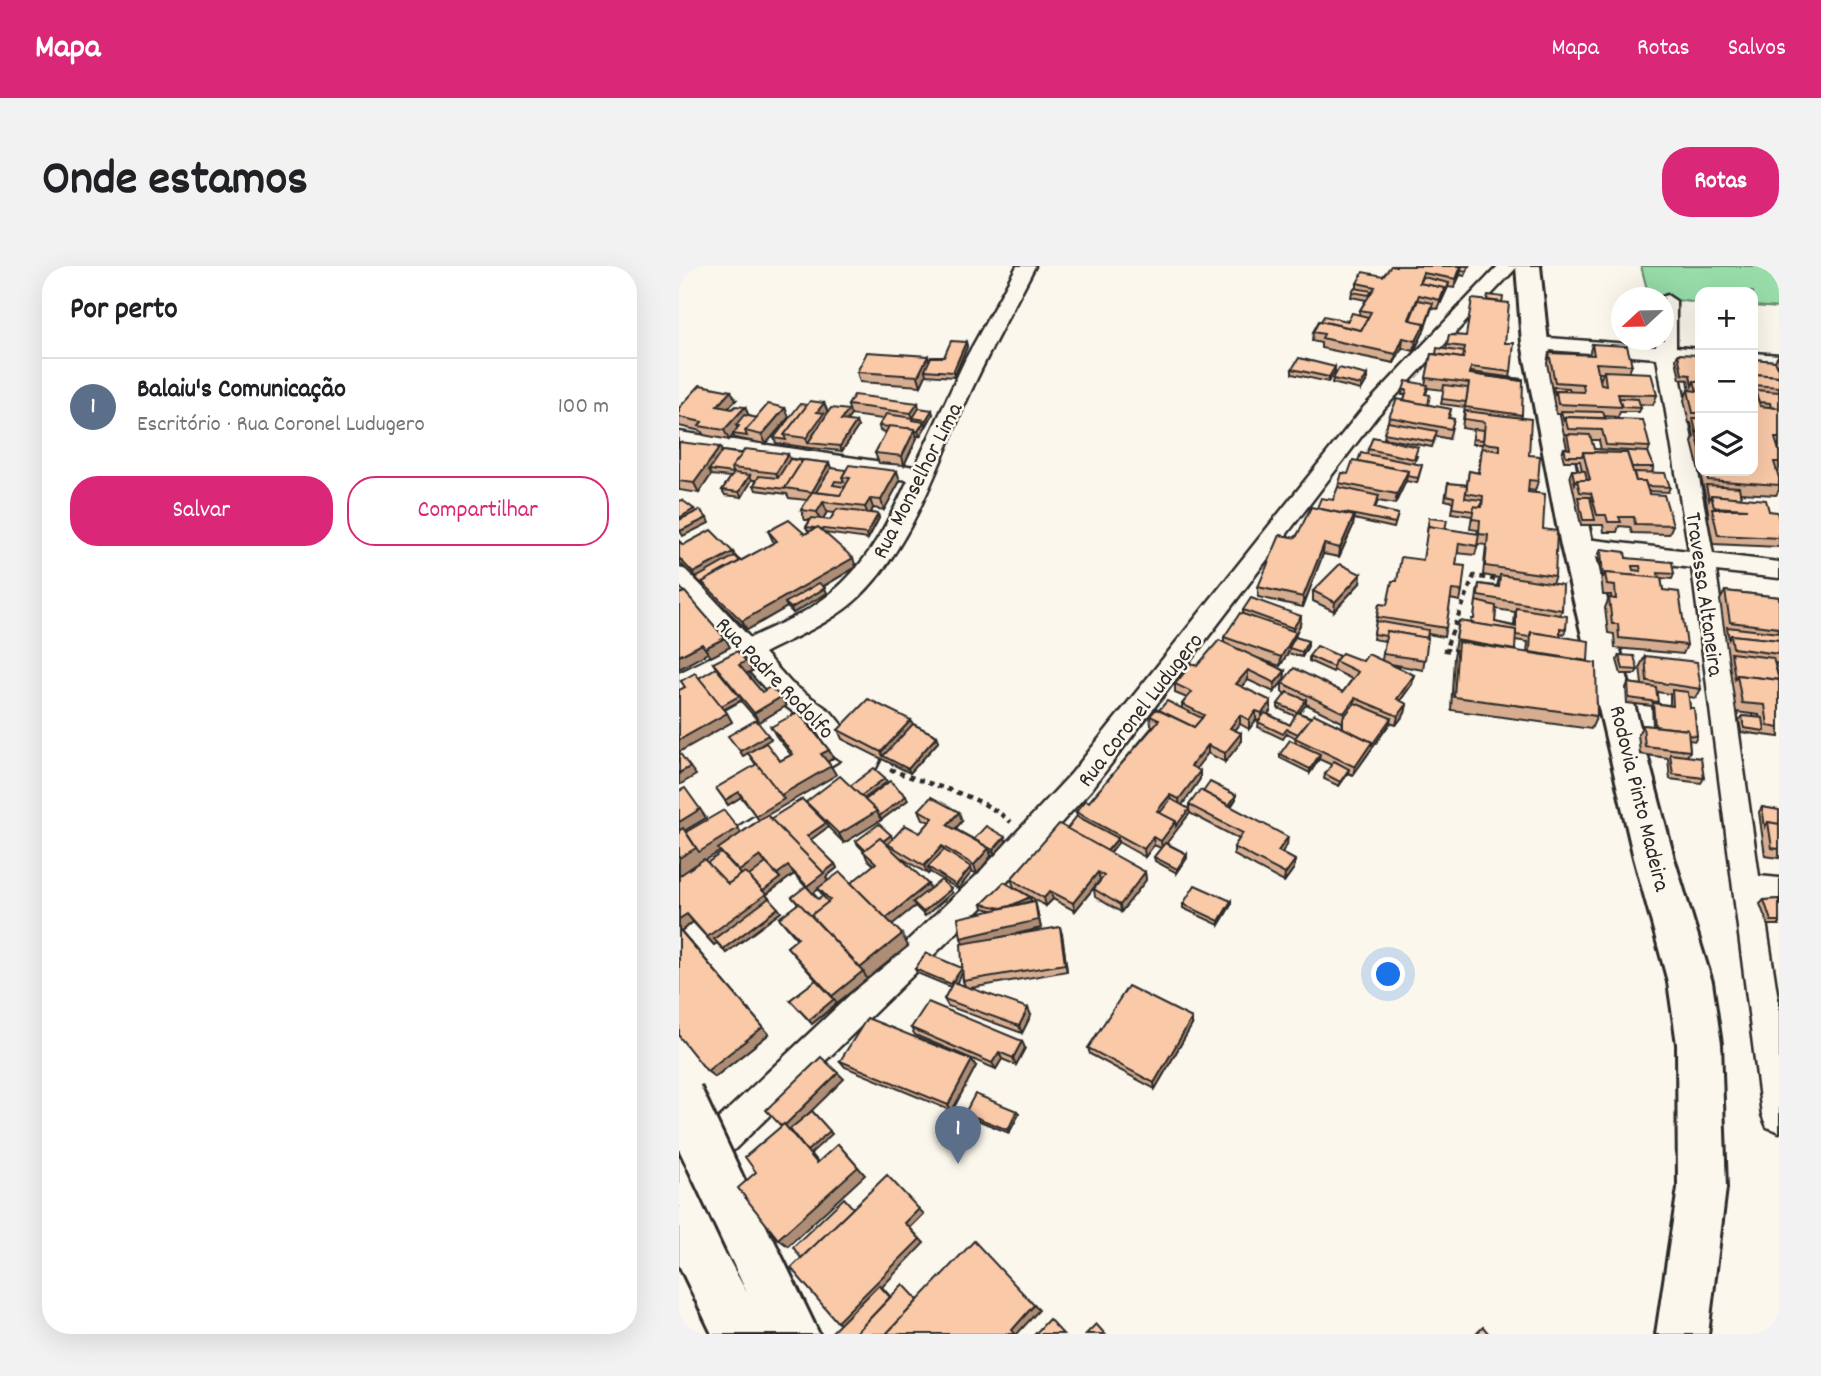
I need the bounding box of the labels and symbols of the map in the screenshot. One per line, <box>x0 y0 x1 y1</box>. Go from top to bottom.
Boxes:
north arrow <box>1611 287 1674 350</box>
street label: Rua Monselhor Lima <box>865 397 973 566</box>
street label: Travessa Altaneira <box>1675 510 1731 680</box>
street label: Rua Padre Rodolfo <box>706 611 841 748</box>
street label: Rua Coronel Ludugero <box>1071 627 1213 795</box>
street label: Rodovia Pinto Madeira <box>1599 703 1677 896</box>
your location <box>1371 957 1405 991</box>
pin: 1 <box>935 1106 981 1164</box>

